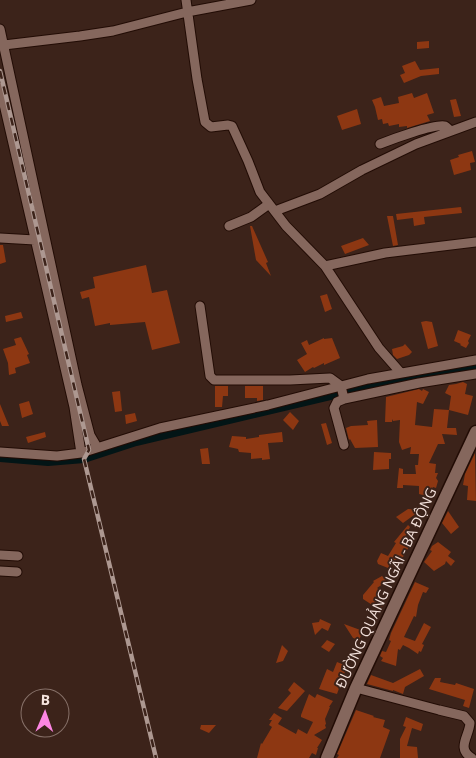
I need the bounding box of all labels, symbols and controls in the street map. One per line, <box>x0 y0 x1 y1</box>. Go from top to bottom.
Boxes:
street label: ĐƯỜNG QUẢNG NGÃI - BA ĐỘNG <box>331 484 440 691</box>
north arrow <box>20 688 70 738</box>
text: B <box>40 690 51 709</box>

